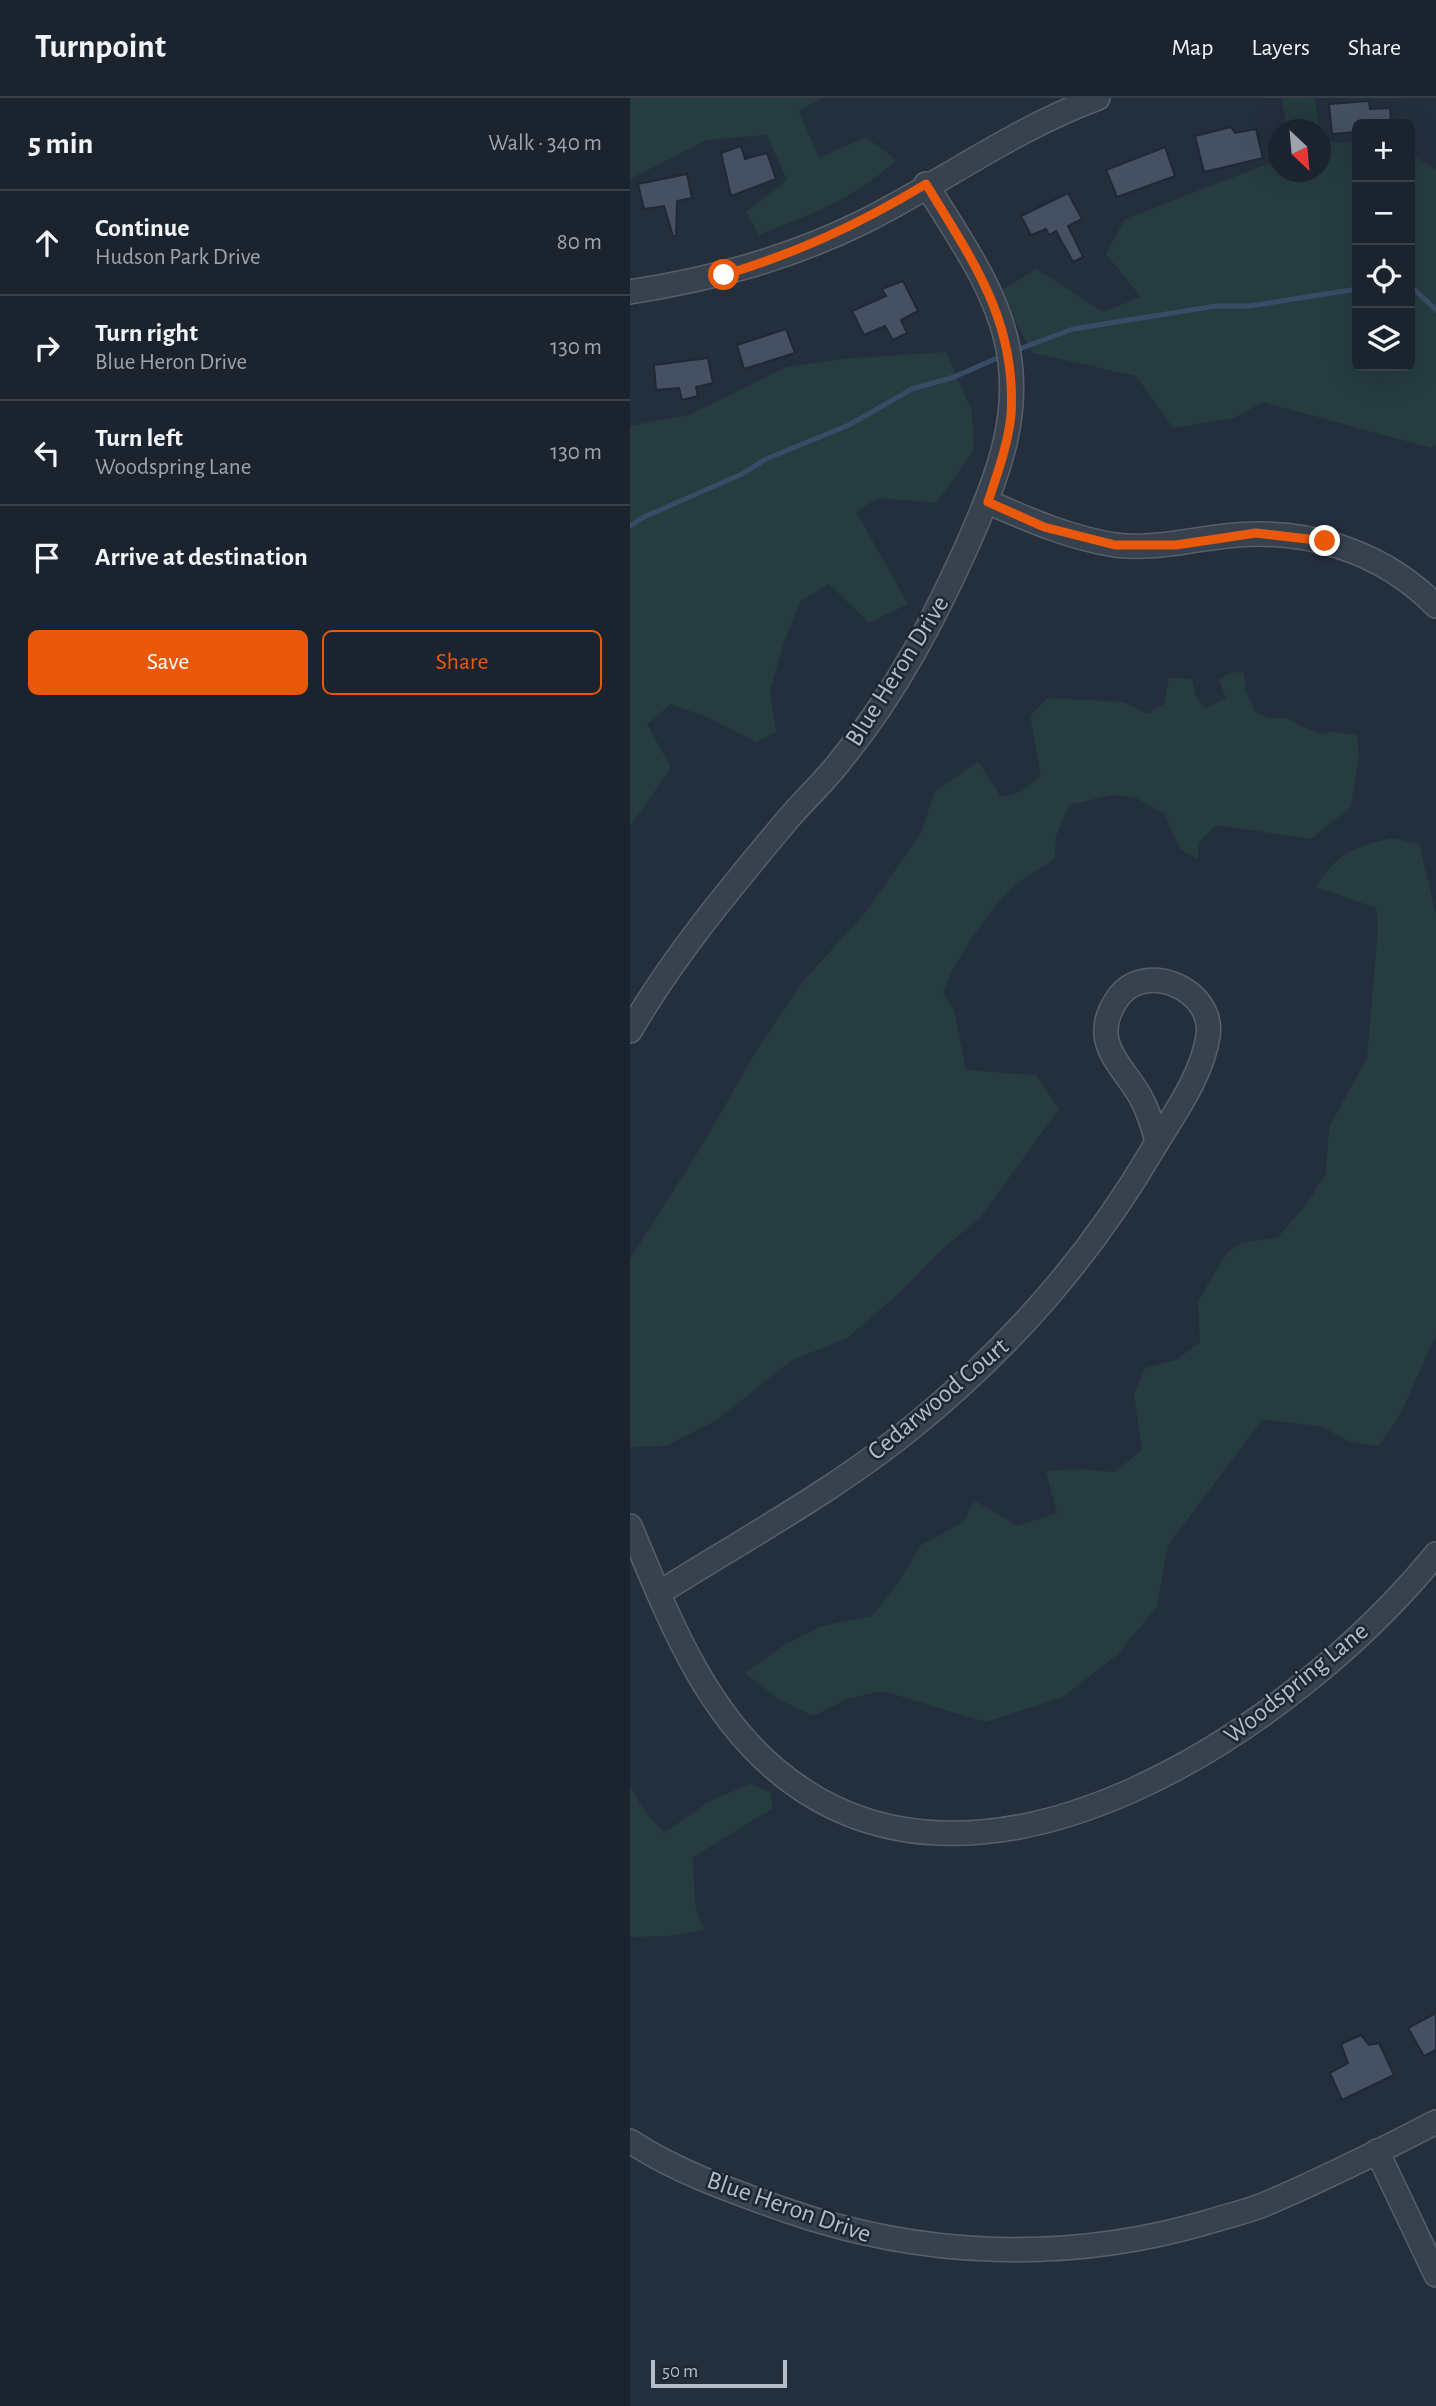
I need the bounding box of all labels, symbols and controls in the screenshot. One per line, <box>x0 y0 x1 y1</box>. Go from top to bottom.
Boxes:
text: Turnpoint <box>35 31 166 64</box>
text: Map <box>1171 36 1213 60</box>
text: Layers <box>1251 36 1310 60</box>
text: Share <box>1348 36 1401 60</box>
north arrow <box>1268 119 1331 182</box>
map controls <box>1352 119 1415 371</box>
button: + <box>1352 119 1415 182</box>
text: 5 min <box>28 129 93 159</box>
text: Walk · 340 m <box>488 132 602 155</box>
button: − <box>1352 182 1415 245</box>
text: Continue <box>95 215 190 241</box>
icon: ahead <box>28 224 66 262</box>
text: 80 m <box>557 231 602 254</box>
button: locate <box>1352 245 1415 308</box>
text: Hudson Park Drive <box>95 246 261 269</box>
route start <box>708 259 739 290</box>
button: layers <box>1352 308 1415 371</box>
text: Turn right <box>95 320 198 346</box>
icon: right <box>28 329 66 367</box>
text: 130 m <box>550 336 602 359</box>
text: Blue Heron Drive <box>95 351 247 374</box>
text: Turn left <box>95 425 183 451</box>
icon: left <box>28 434 66 472</box>
text: 130 m <box>550 441 602 464</box>
text: Woodspring Lane <box>95 456 251 479</box>
route end <box>1309 525 1340 556</box>
icon: arrive <box>28 539 66 577</box>
text: Arrive at destination <box>95 544 308 570</box>
street label: Blue Heron Drive <box>840 591 954 751</box>
button: Save <box>28 630 308 695</box>
button: Share <box>322 630 602 695</box>
street label: Cedarwood Court <box>863 1333 1013 1465</box>
street label: Woodspring Lane <box>1219 1617 1373 1749</box>
street label: Blue Heron Drive <box>704 2167 874 2247</box>
scale bar <box>651 2357 788 2389</box>
text: 50 m <box>662 2362 698 2381</box>

